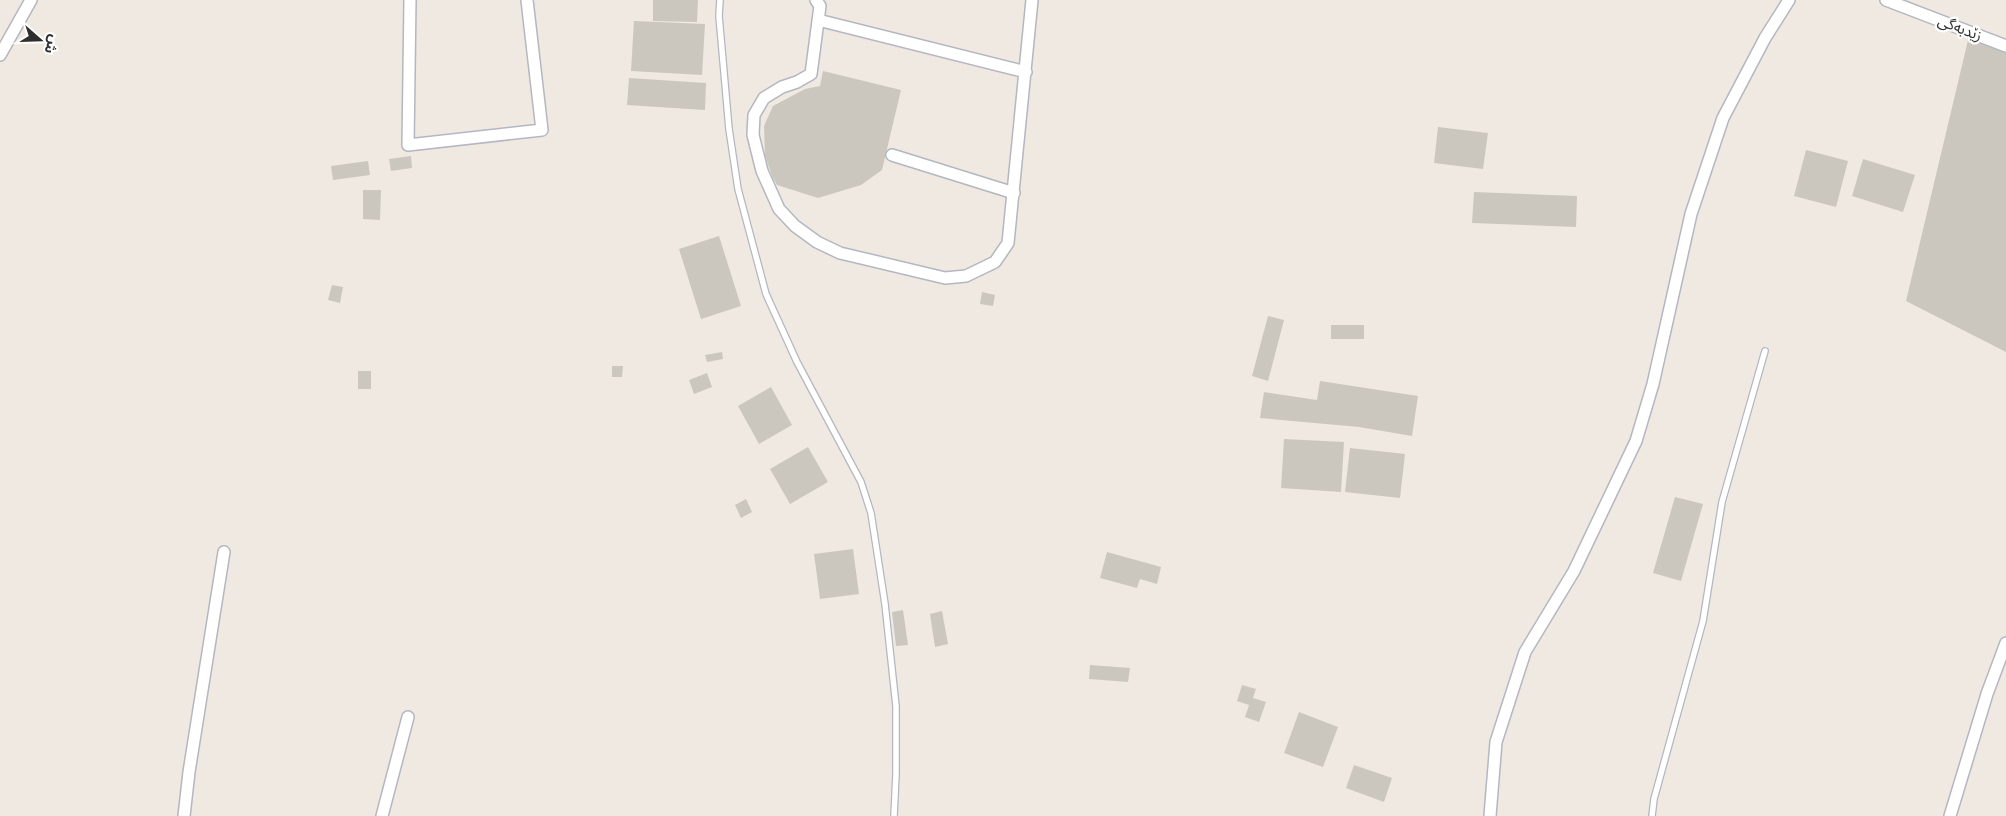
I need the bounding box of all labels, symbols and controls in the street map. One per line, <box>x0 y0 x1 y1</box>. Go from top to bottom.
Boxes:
street label: زێدبەگی <box>1935 9 1985 46</box>
north arrow <box>15 15 65 65</box>
text: ش <box>40 32 64 57</box>

